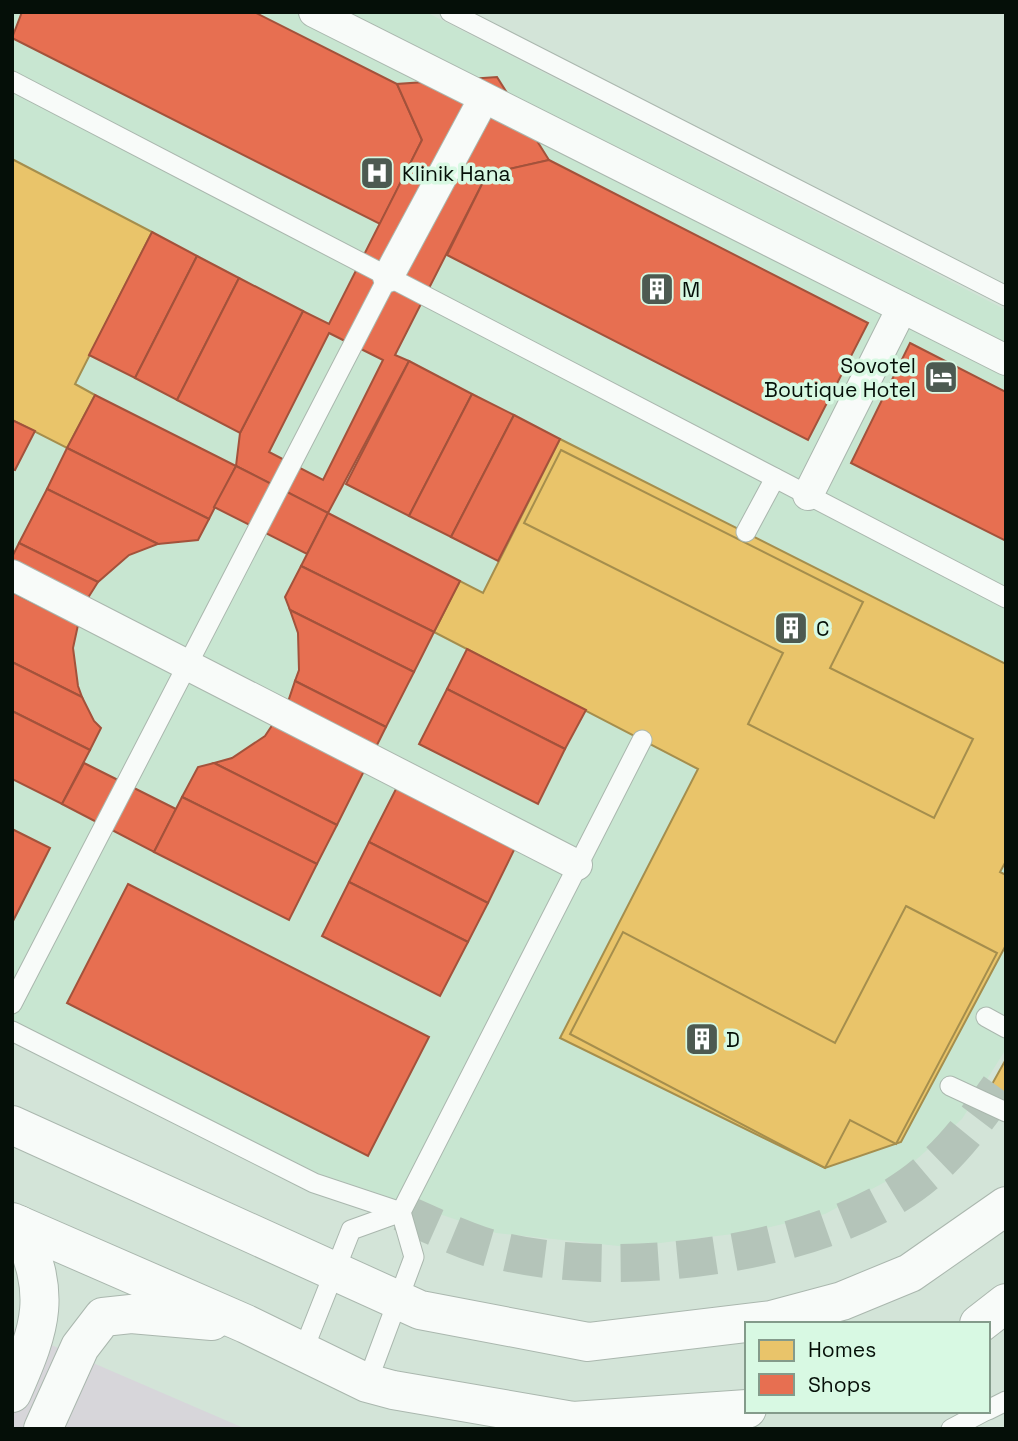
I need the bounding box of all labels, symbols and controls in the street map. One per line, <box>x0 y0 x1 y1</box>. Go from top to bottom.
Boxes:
hospital icon: Klinik Hana <box>358 154 396 192</box>
place label: Klinik Hana <box>402 160 511 187</box>
building icon: M <box>638 270 676 308</box>
place label: M <box>682 276 700 303</box>
place label: Sovotel Boutique Hotel <box>764 352 916 403</box>
hotel icon: Sovotel Boutique Hotel <box>922 358 960 396</box>
building icon: C <box>772 609 810 647</box>
place label: C <box>816 615 829 642</box>
building icon: D <box>683 1020 721 1058</box>
place label: D <box>726 1026 740 1053</box>
legend <box>745 1322 990 1413</box>
text: Homes <box>808 1336 876 1363</box>
text: Shops <box>808 1371 871 1398</box>

